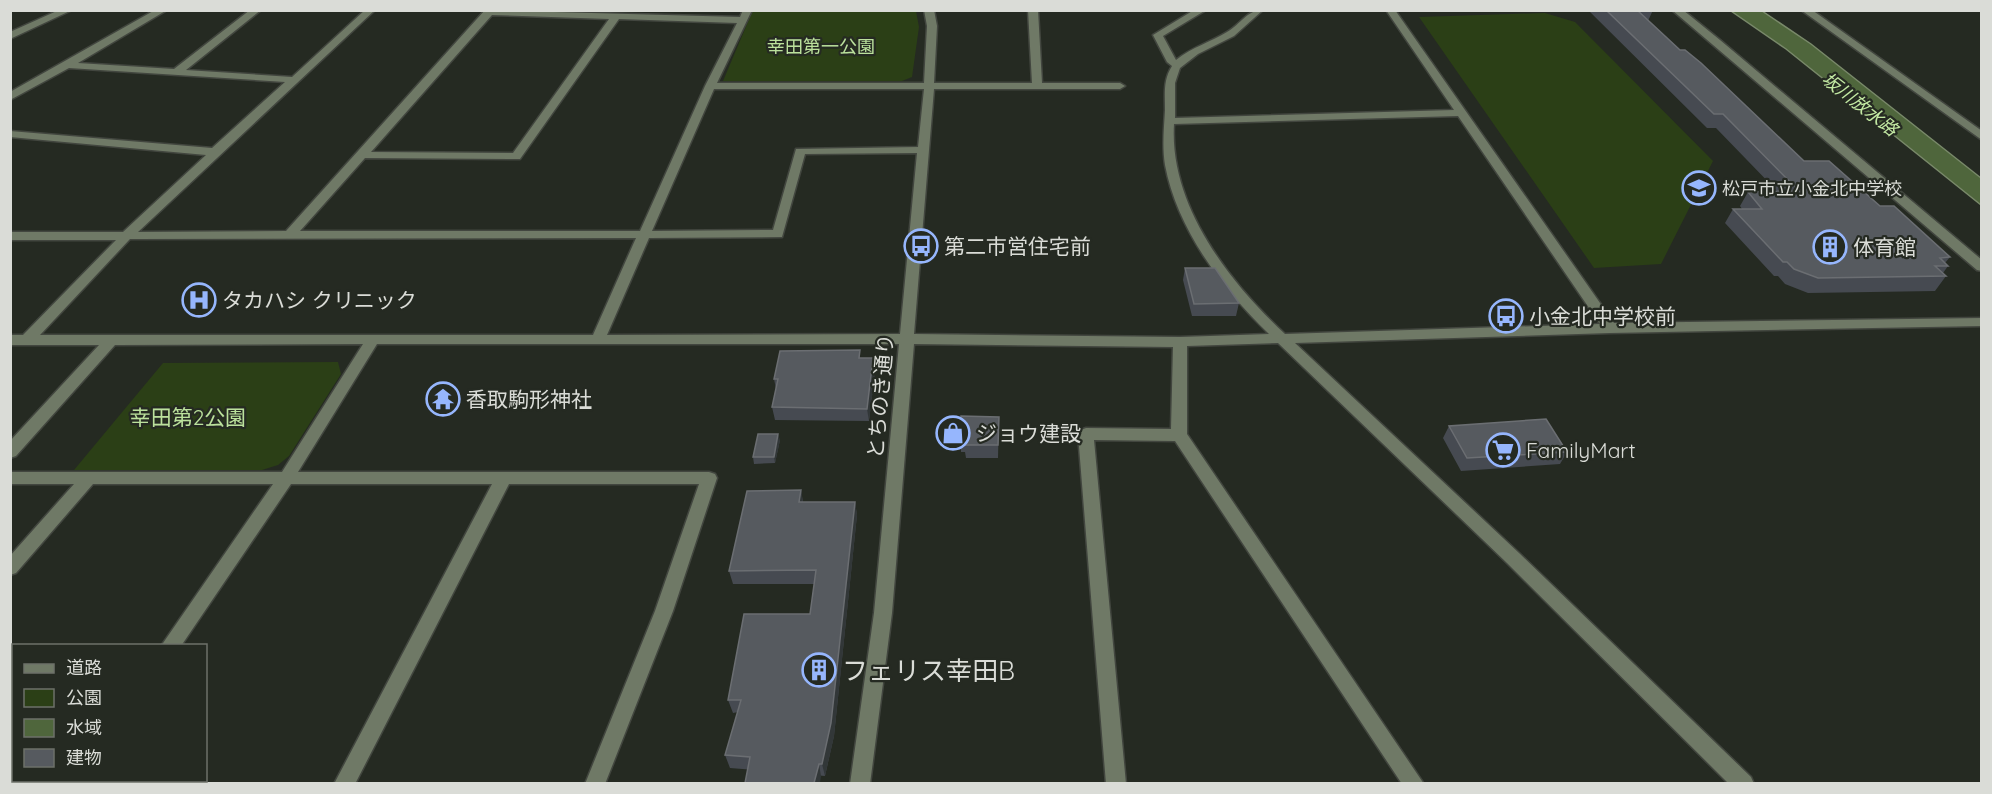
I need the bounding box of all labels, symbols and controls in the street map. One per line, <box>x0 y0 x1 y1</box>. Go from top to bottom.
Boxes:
park label: 幸田第一公園 <box>767 35 875 58</box>
water label: 坂川放水路 <box>1817 67 1904 142</box>
school or university icon: 松戸市立小金北中学校 <box>1681 170 1717 206</box>
place label: 松戸市立小金北中学校 <box>1722 177 1902 200</box>
bus stop icon: 第二市営住宅前 <box>903 228 939 264</box>
building icon: 体育館 <box>1812 229 1848 265</box>
place label: 第二市営住宅前 <box>944 233 1091 259</box>
place label: 体育館 <box>1853 234 1916 260</box>
hospital icon: タカハシ クリニック <box>181 282 217 318</box>
place label: タカハシ クリニック <box>222 287 417 313</box>
bus stop icon: 小金北中学校前 <box>1488 298 1524 334</box>
place label: 小金北中学校前 <box>1529 303 1676 329</box>
street label: とちのき通り <box>862 332 898 460</box>
temple icon: 香取駒形神社 <box>425 381 461 417</box>
place label: 香取駒形神社 <box>466 386 592 412</box>
park label: 幸田第2公園 <box>130 404 246 430</box>
shop icon: ジョウ建設 <box>935 415 971 451</box>
place label: ジョウ建設 <box>976 420 1081 446</box>
supermarket icon: FamilyMart <box>1485 432 1521 468</box>
place label: FamilyMart <box>1526 437 1636 463</box>
legend <box>12 644 207 782</box>
building icon: フェリス幸田B <box>801 652 837 688</box>
place label: フェリス幸田B <box>842 654 1015 687</box>
text: 道路 <box>66 656 102 679</box>
text: 公園 <box>66 686 102 709</box>
text: 水域 <box>66 716 102 739</box>
text: 建物 <box>66 746 102 769</box>

